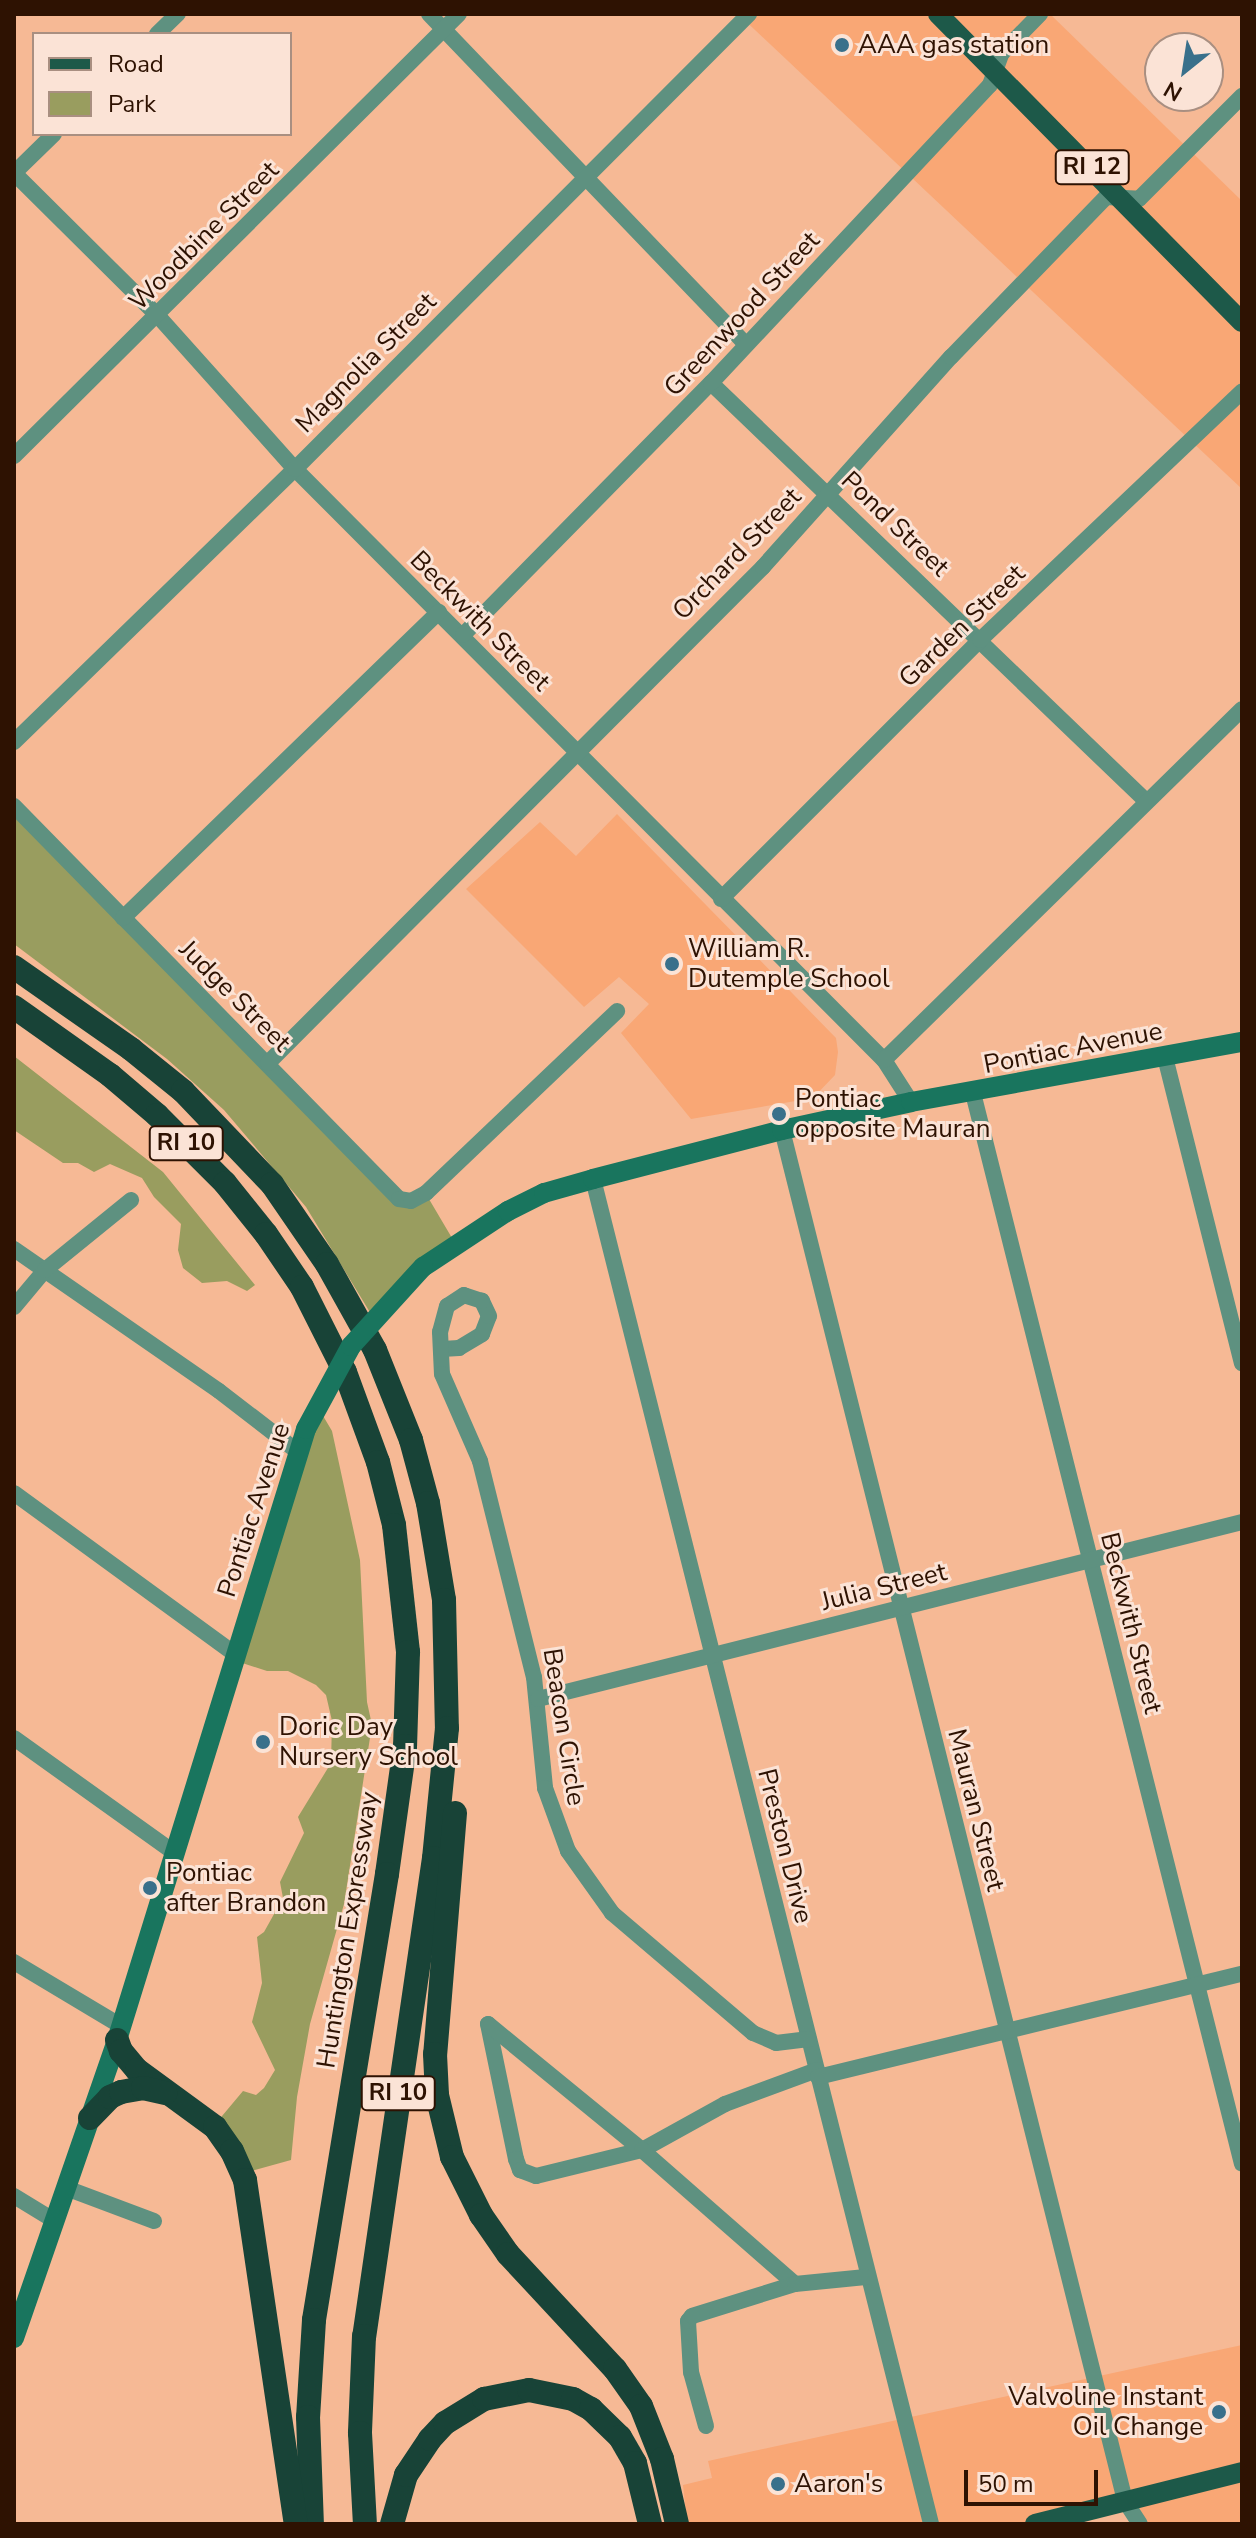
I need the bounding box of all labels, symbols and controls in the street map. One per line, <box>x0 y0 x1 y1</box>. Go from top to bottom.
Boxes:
place label: AAA gas station <box>858 29 1049 61</box>
legend <box>32 32 292 136</box>
north arrow <box>1144 32 1224 112</box>
marker: AAA gas station <box>833 36 851 54</box>
text: Road <box>108 48 164 80</box>
text: N <box>1158 74 1188 108</box>
text: Park <box>108 88 156 120</box>
road number: RI 12 <box>1054 147 1130 187</box>
street label: Woodbine Street <box>123 155 285 317</box>
street label: Greenwood Street <box>658 225 826 403</box>
street label: Magnolia Street <box>289 286 443 440</box>
street label: Pond Street <box>835 465 955 583</box>
street label: Orchard Street <box>666 481 808 627</box>
street label: Beckwith Street <box>403 544 557 698</box>
street label: Garden Street <box>892 558 1032 694</box>
place label: William R. Dutemple School <box>688 933 890 994</box>
street label: Judge Street <box>173 934 297 1058</box>
marker: William R. Dutemple School <box>663 955 681 973</box>
street label: Pontiac Avenue <box>981 1015 1165 1081</box>
place label: Pontiac opposite Mauran <box>795 1083 991 1144</box>
marker: Pontiac opposite Mauran <box>770 1105 788 1123</box>
road number: RI 10 <box>148 1123 224 1163</box>
street label: Pontiac Avenue <box>211 1419 297 1601</box>
street label: Beckwith Street <box>1093 1529 1169 1717</box>
street label: Julia Street <box>818 1556 950 1618</box>
street label: Beacon Circle <box>536 1646 592 1808</box>
place label: Doric Day Nursery School <box>279 1711 458 1772</box>
street label: Mauran Street <box>941 1726 1011 1894</box>
marker: Doric Day Nursery School <box>254 1733 272 1751</box>
street label: Preston Drive <box>751 1766 819 1926</box>
street label: Huntington Expressway <box>311 1790 385 2070</box>
place label: Pontiac after Brandon <box>166 1857 326 1918</box>
marker: Pontiac after Brandon <box>141 1879 159 1897</box>
road number: RI 10 <box>360 2073 436 2113</box>
place label: Valvoline Instant Oil Change <box>1008 2381 1203 2442</box>
marker: Valvoline Instant Oil Change <box>1210 2403 1228 2421</box>
scale bar <box>968 2454 1102 2504</box>
place label: Aaron's <box>794 2468 883 2500</box>
text: 50 m <box>978 2468 1034 2500</box>
marker: Aaron's <box>769 2475 787 2493</box>

